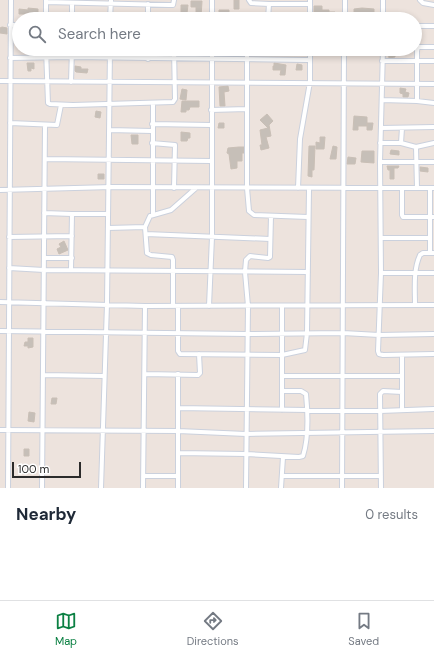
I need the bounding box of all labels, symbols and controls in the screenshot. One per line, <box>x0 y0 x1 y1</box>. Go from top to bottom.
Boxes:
search box <box>12 12 422 56</box>
icon: search <box>26 23 48 45</box>
text: Search here <box>58 24 141 44</box>
scale bar <box>12 460 81 479</box>
text: 100 m <box>18 462 49 476</box>
text: Nearby <box>16 503 76 525</box>
text: 0 results <box>365 506 418 523</box>
tab: Map <box>55 610 77 648</box>
tab: Directions <box>187 610 239 648</box>
tab: Saved <box>348 610 379 648</box>

